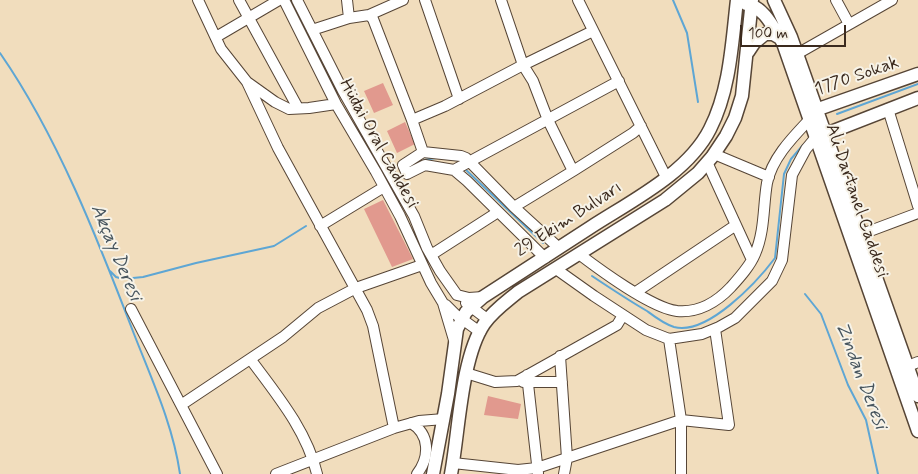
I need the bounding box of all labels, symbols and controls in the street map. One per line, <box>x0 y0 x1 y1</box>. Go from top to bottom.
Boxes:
scale bar <box>743 15 849 47</box>
text: 100 m <box>748 24 788 44</box>
street label: 1770 Sokak <box>812 53 902 101</box>
street label: Hüdai Oral Caddesi <box>334 76 422 212</box>
street label: Ali Dartanel Caddesi <box>820 121 892 281</box>
street label: 29 Ekim Bulvarı <box>512 177 626 263</box>
water label: Akçay Deresi <box>84 201 146 305</box>
water label: Zindan Deresi <box>829 319 891 433</box>

